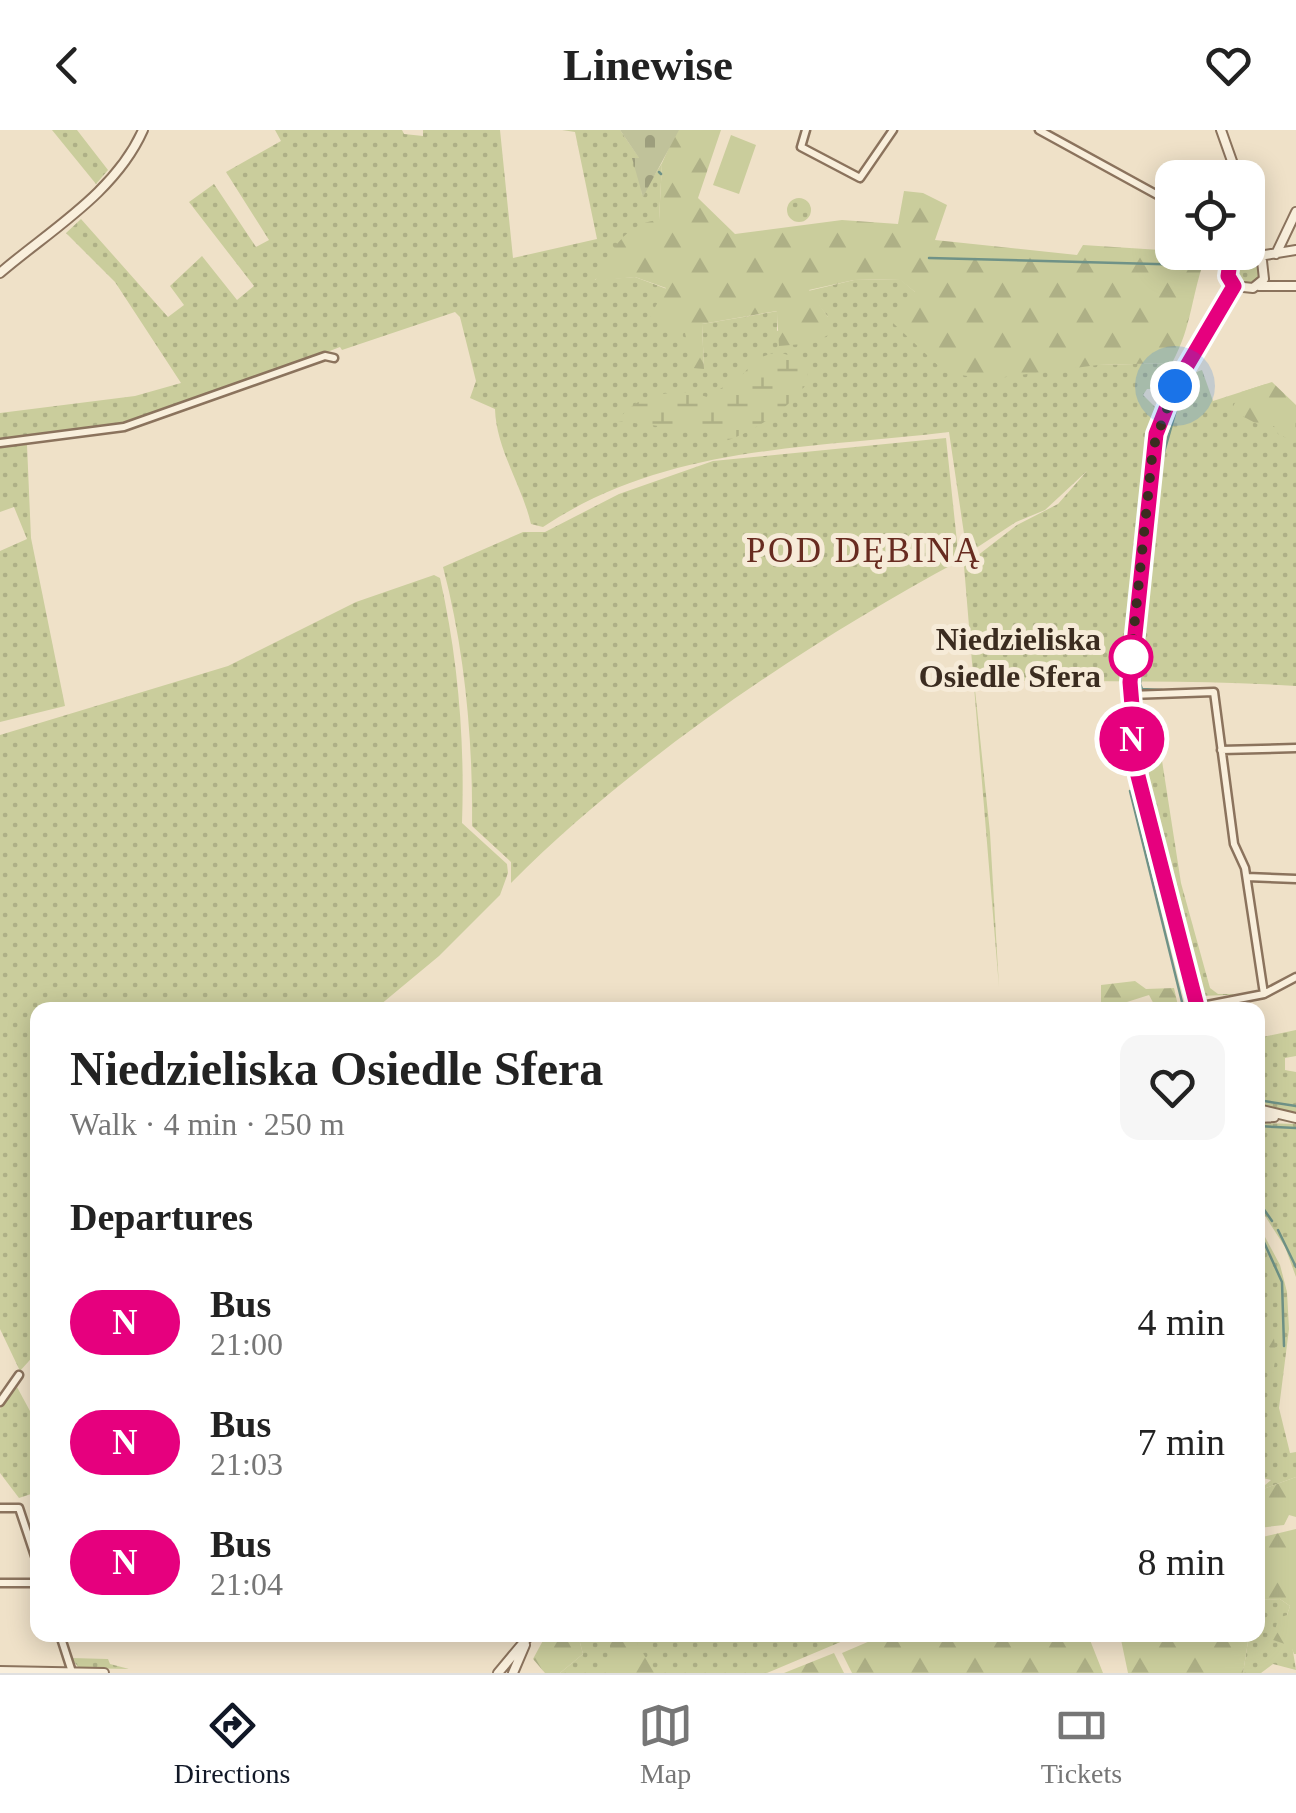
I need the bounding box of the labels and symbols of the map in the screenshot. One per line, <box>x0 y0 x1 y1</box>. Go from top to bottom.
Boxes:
your location <box>1150 361 1200 411</box>
district label: POD DĘBINĄ <box>746 531 982 570</box>
place label: Niedzieliska Osiedle Sfera <box>919 621 1101 694</box>
marker: Niedzieliska Osiedle Sfera <box>1110 636 1152 678</box>
line badge: N <box>1100 706 1164 772</box>

